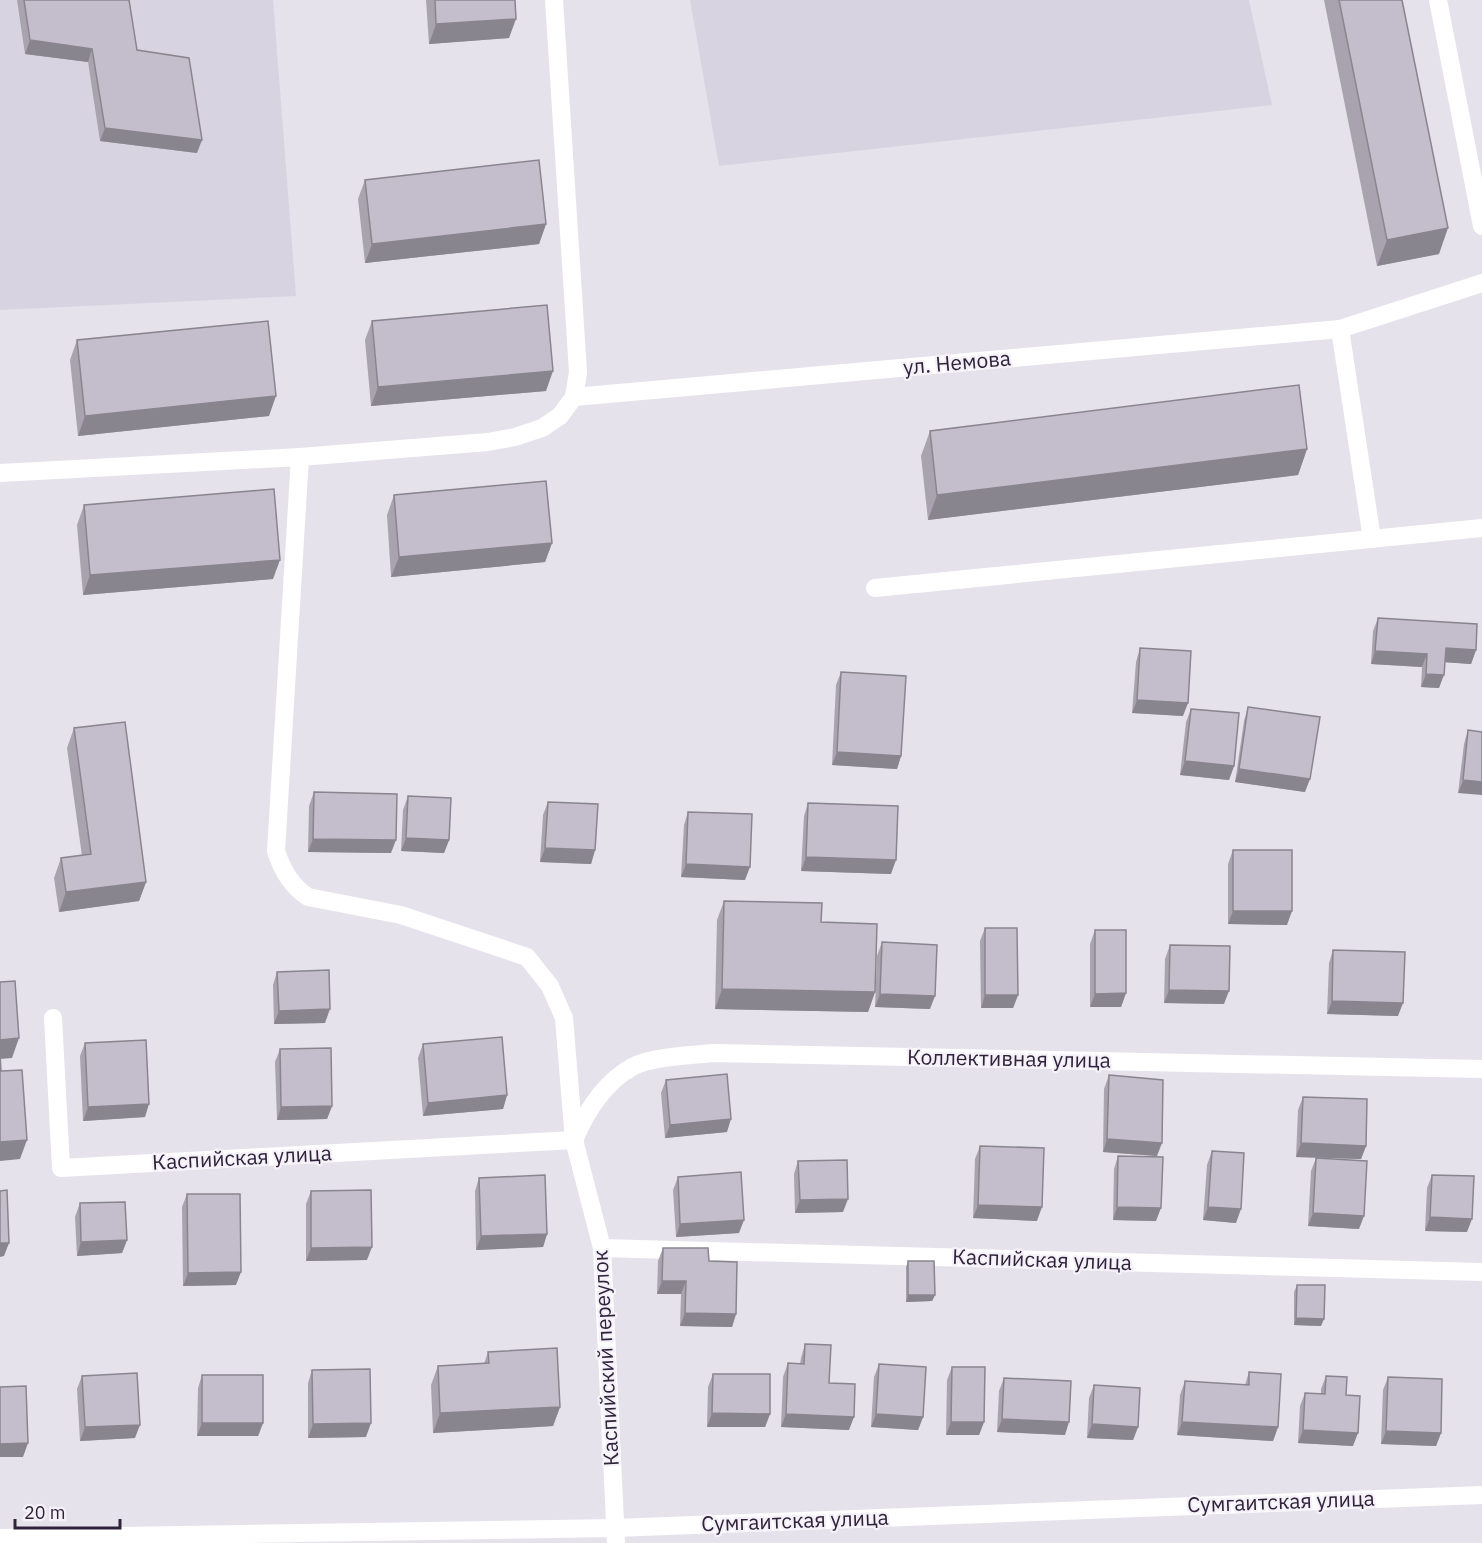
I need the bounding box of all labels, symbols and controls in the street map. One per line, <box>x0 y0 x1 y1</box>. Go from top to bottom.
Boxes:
street label: ул. Немова <box>902 343 1012 381</box>
street label: Коллективная улица <box>907 1042 1111 1074</box>
street label: Каспийская улица <box>151 1138 332 1176</box>
street label: Каспийская улица <box>952 1242 1132 1276</box>
street label: Каспийский переулок <box>585 1249 625 1467</box>
street label: Сумгаитская улица <box>1187 1484 1375 1518</box>
scale bar <box>15 1492 120 1530</box>
text: 20 m <box>24 1501 66 1524</box>
street label: Сумгаитская улица <box>701 1503 889 1537</box>

